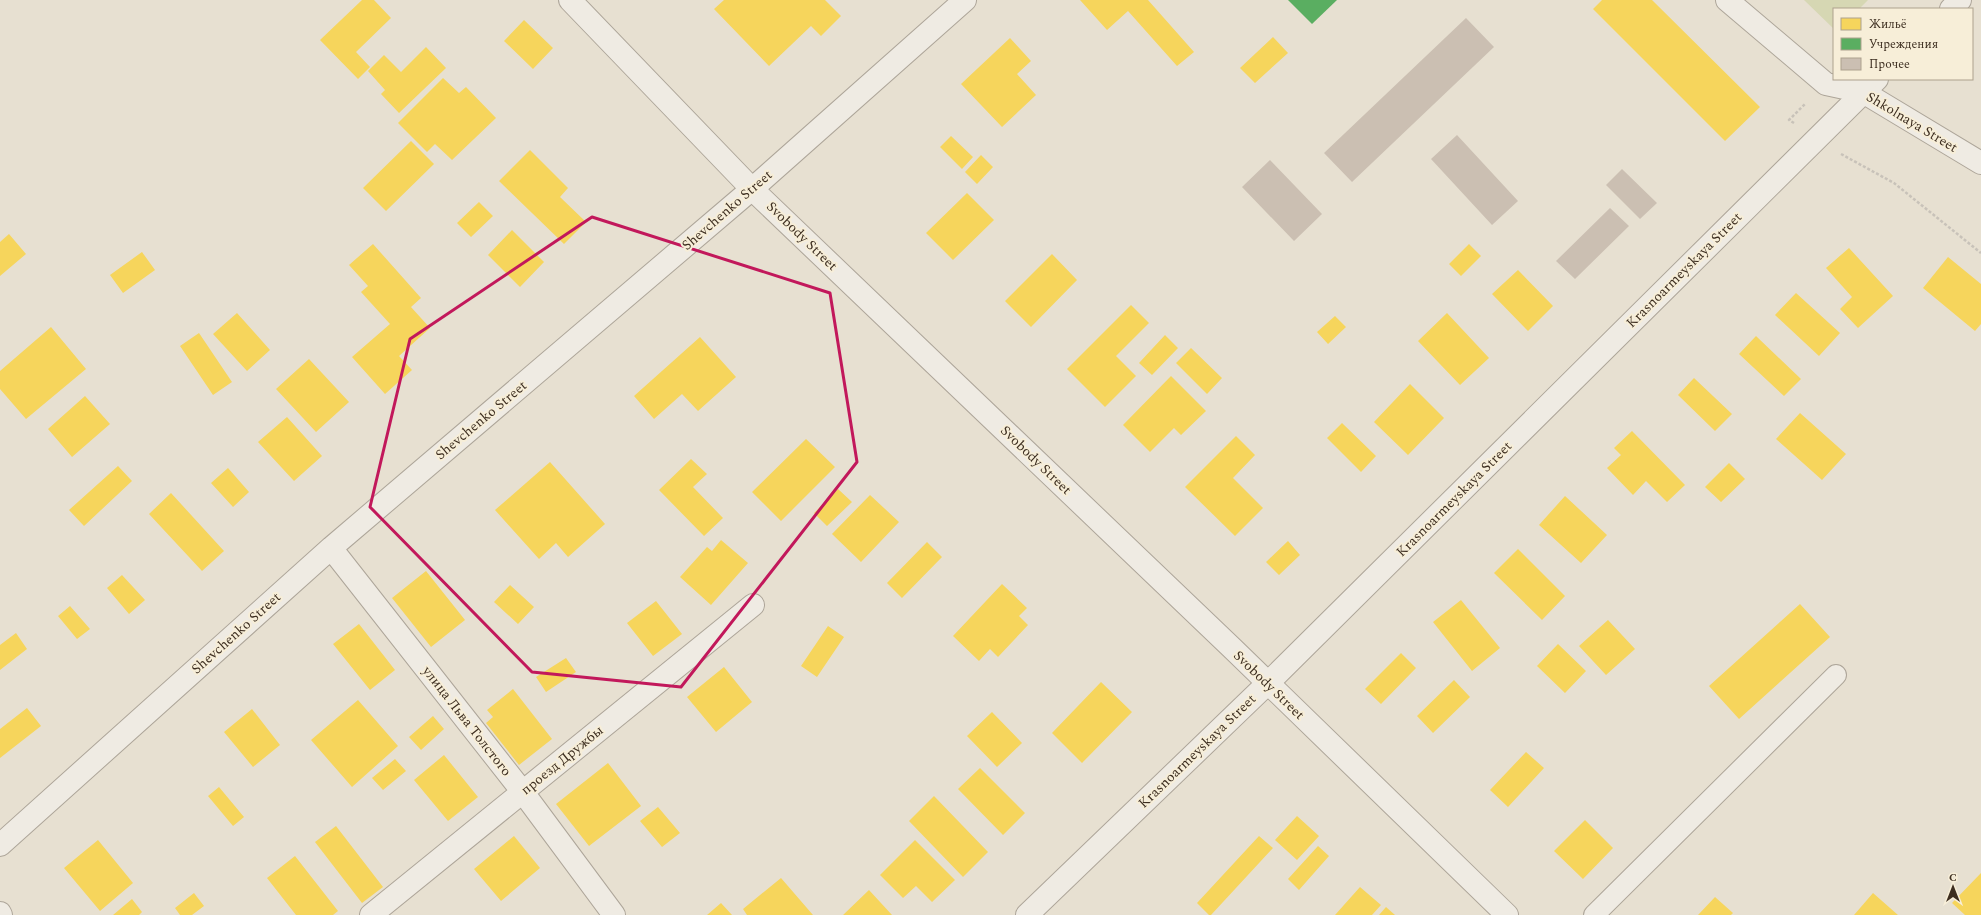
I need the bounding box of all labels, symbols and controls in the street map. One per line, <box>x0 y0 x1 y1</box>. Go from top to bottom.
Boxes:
legend <box>1833 8 1973 80</box>
text: Жильё <box>1869 15 1907 34</box>
text: Учреждения <box>1869 35 1938 54</box>
text: Прочее <box>1869 55 1910 74</box>
street label: Shkolnaya Street <box>1862 86 1962 158</box>
street label: Shevchenko Street <box>677 165 777 255</box>
street label: Svobody Street <box>762 196 843 276</box>
street label: Krasnoarmeyskaya Street <box>1621 207 1747 333</box>
street label: Shevchenko Street <box>431 375 532 465</box>
street label: Svobody Street <box>996 420 1077 500</box>
street label: Krasnoarmeyskaya Street <box>1391 436 1517 562</box>
street label: Shevchenko Street <box>187 587 285 679</box>
street label: Svobody Street <box>1229 645 1310 725</box>
street label: улица Льва Толстого <box>417 661 517 781</box>
street label: Krasnoarmeyskaya Street <box>1133 689 1261 813</box>
street label: проезд Дружбы <box>516 720 608 800</box>
north arrow <box>1933 867 1973 907</box>
text: С <box>1949 869 1957 886</box>

